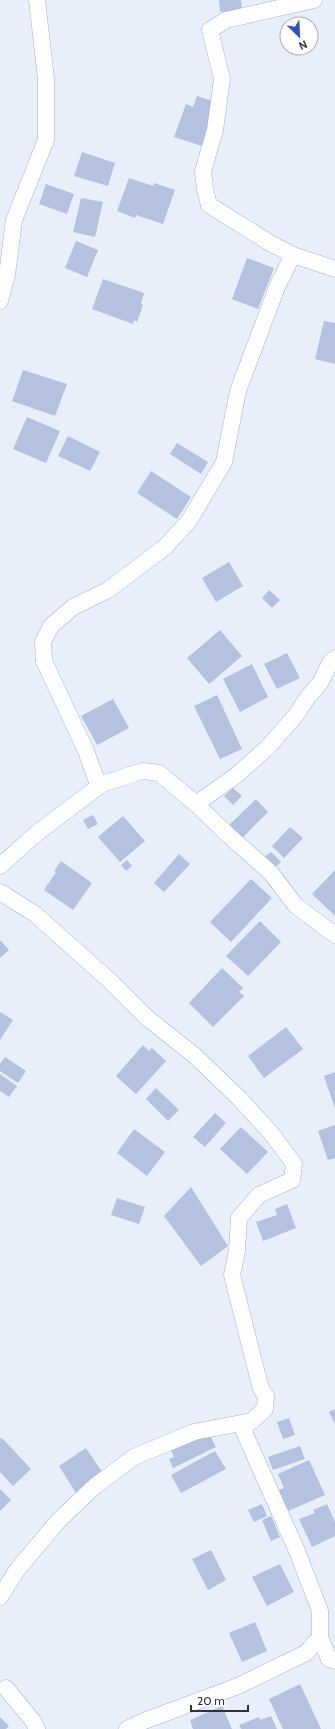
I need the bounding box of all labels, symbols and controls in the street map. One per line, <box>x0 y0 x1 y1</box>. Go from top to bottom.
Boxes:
north arrow <box>279 16 319 56</box>
text: N <box>297 37 309 53</box>
scale bar <box>191 1687 248 1713</box>
text: 20 m <box>197 1693 225 1708</box>

